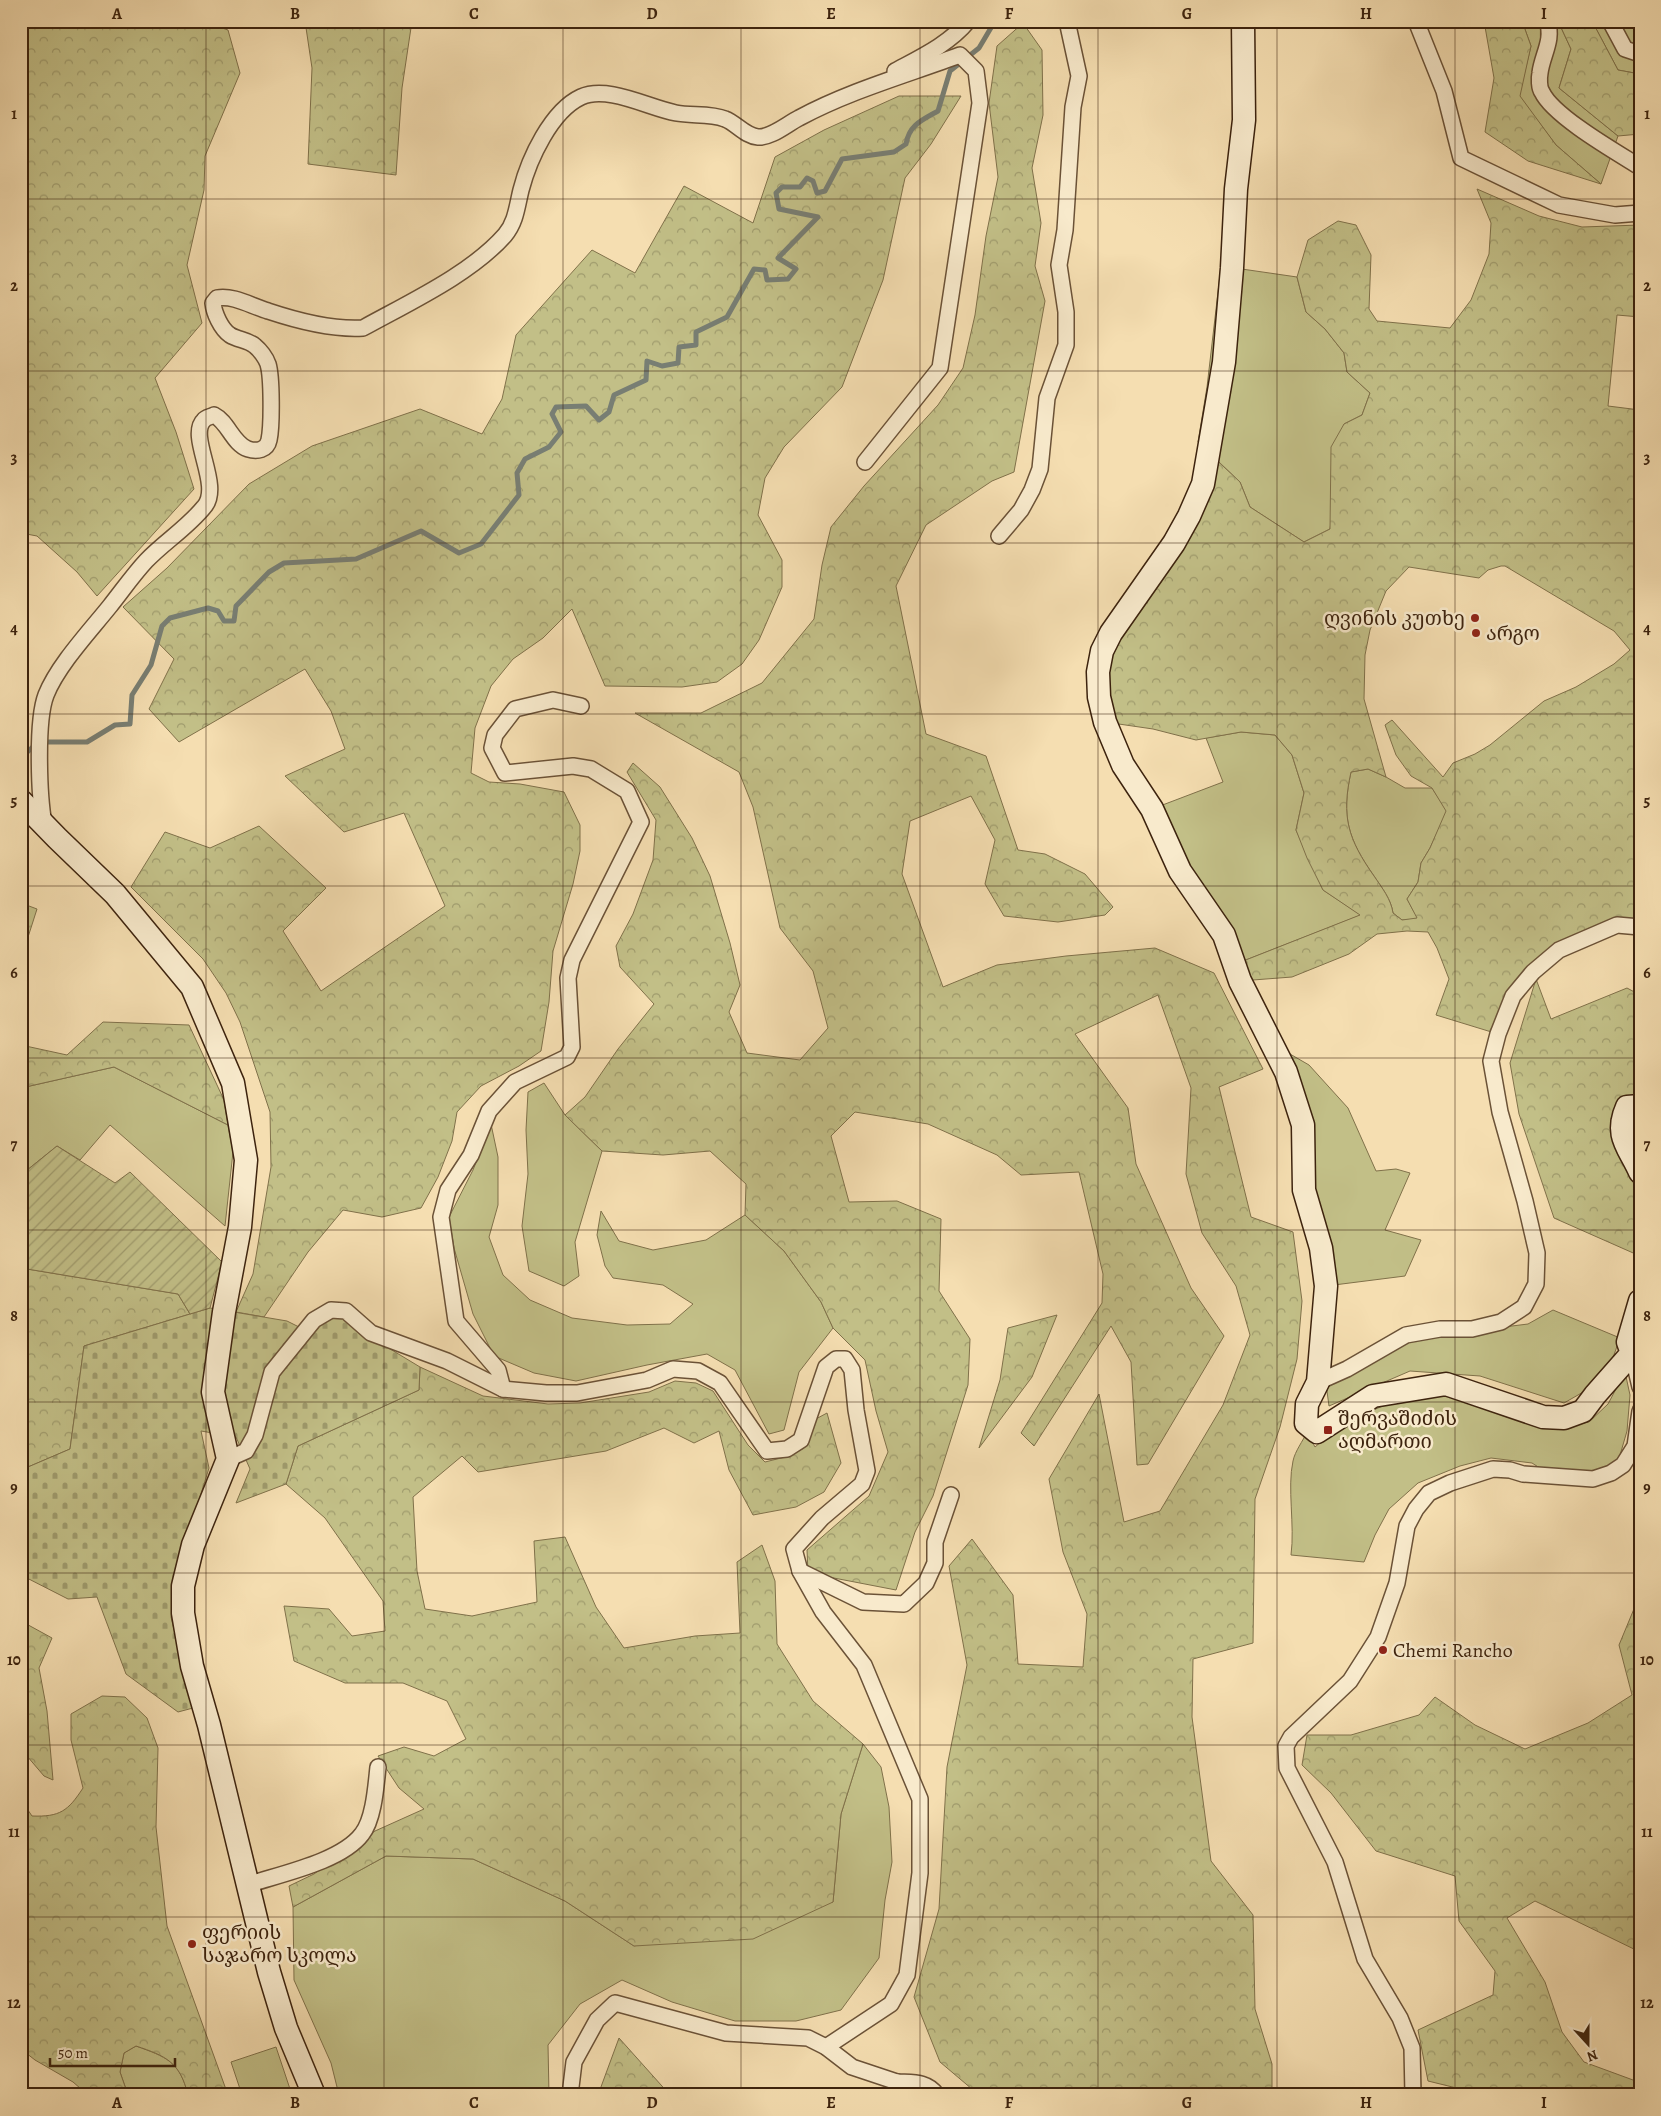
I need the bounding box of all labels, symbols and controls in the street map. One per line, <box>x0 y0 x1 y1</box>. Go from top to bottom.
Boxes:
text: A <box>111 3 123 25</box>
text: B <box>290 3 300 25</box>
text: C <box>469 3 479 25</box>
text: D <box>646 3 658 25</box>
text: E <box>826 3 836 25</box>
text: F <box>1005 3 1014 25</box>
text: G <box>1182 3 1192 25</box>
text: H <box>1360 3 1372 25</box>
text: I <box>1541 3 1547 25</box>
text: 1 <box>11 103 17 125</box>
text: 1 <box>1644 103 1650 125</box>
text: 2 <box>10 275 18 297</box>
text: 2 <box>1643 275 1651 297</box>
text: 3 <box>11 447 18 469</box>
text: 3 <box>1644 447 1651 469</box>
place label: ღვინის კუთხე <box>1324 605 1465 632</box>
marker: ღვინის კუთხე <box>1469 612 1481 624</box>
text: 4 <box>10 618 18 640</box>
text: 4 <box>1643 618 1651 640</box>
place label: არგო <box>1486 620 1540 647</box>
marker: არგო <box>1470 627 1482 639</box>
text: 5 <box>11 790 18 812</box>
text: 5 <box>1644 790 1651 812</box>
text: 6 <box>10 962 18 984</box>
text: 6 <box>1643 962 1651 984</box>
text: 7 <box>11 1134 18 1156</box>
text: 7 <box>1644 1134 1651 1156</box>
text: 8 <box>10 1305 18 1327</box>
text: 8 <box>1643 1305 1651 1327</box>
place label: შერვაშიძის აღმართი <box>1338 1405 1457 1455</box>
marker: შერვაშიძის აღმართი <box>1322 1424 1334 1436</box>
text: 9 <box>10 1477 18 1499</box>
text: 9 <box>1643 1477 1651 1499</box>
place label: Chemi Rancho <box>1393 1637 1513 1664</box>
marker: Chemi Rancho <box>1377 1644 1389 1656</box>
text: 10 <box>7 1649 21 1671</box>
text: 10 <box>1640 1649 1654 1671</box>
text: 11 <box>8 1821 20 1843</box>
text: 11 <box>1641 1821 1653 1843</box>
place label: ფერიის საჯარო სკოლა <box>202 1919 357 1969</box>
marker: ფერიის საჯარო სკოლა <box>186 1938 198 1950</box>
text: 12 <box>7 1992 21 2014</box>
text: 12 <box>1640 1992 1654 2014</box>
north arrow <box>1564 2018 1614 2068</box>
scale bar <box>50 2036 175 2068</box>
text: 50 m <box>58 2043 88 2063</box>
text: N <box>1584 2045 1601 2066</box>
text: A <box>111 2092 123 2114</box>
text: B <box>290 2092 300 2114</box>
text: C <box>469 2092 479 2114</box>
text: D <box>646 2092 658 2114</box>
text: E <box>826 2092 836 2114</box>
text: F <box>1005 2092 1014 2114</box>
text: G <box>1182 2092 1192 2114</box>
text: H <box>1360 2092 1372 2114</box>
text: I <box>1541 2092 1547 2114</box>

